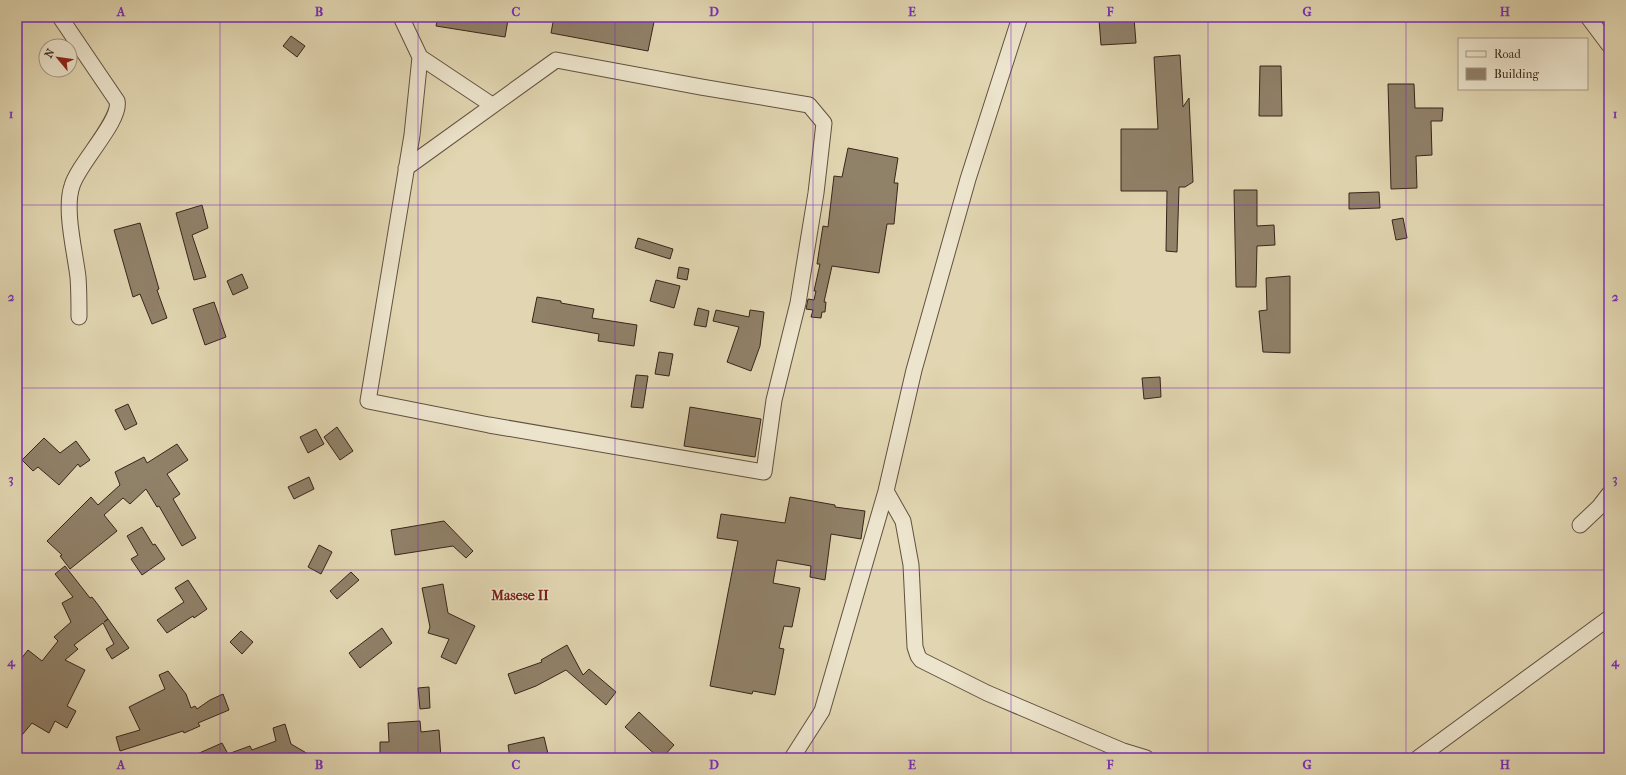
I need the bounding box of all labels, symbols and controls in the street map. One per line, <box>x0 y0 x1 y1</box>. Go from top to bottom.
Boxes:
text: A <box>116 4 126 19</box>
text: B <box>315 4 324 19</box>
text: C <box>512 4 521 19</box>
text: D <box>709 4 719 19</box>
text: E <box>908 4 916 19</box>
text: F <box>1106 4 1114 19</box>
text: G <box>1302 4 1312 19</box>
text: H <box>1500 4 1511 19</box>
north arrow <box>38 38 78 78</box>
legend <box>1458 38 1588 90</box>
text: N <box>42 46 58 60</box>
text: Road <box>1494 47 1521 61</box>
text: Building <box>1494 67 1539 81</box>
text: 1 <box>9 106 14 121</box>
text: 1 <box>1613 106 1618 121</box>
text: 2 <box>8 289 15 304</box>
text: 2 <box>1612 289 1619 304</box>
text: 3 <box>8 471 14 487</box>
text: 3 <box>1612 471 1618 487</box>
district label: Masese II <box>490 587 549 604</box>
text: 4 <box>6 654 16 670</box>
text: 4 <box>1610 654 1620 670</box>
text: A <box>116 757 126 772</box>
text: B <box>315 757 324 772</box>
text: C <box>512 757 521 772</box>
text: D <box>709 757 719 772</box>
text: E <box>908 757 916 772</box>
text: F <box>1106 757 1114 772</box>
text: G <box>1302 757 1312 772</box>
text: H <box>1500 757 1511 772</box>

